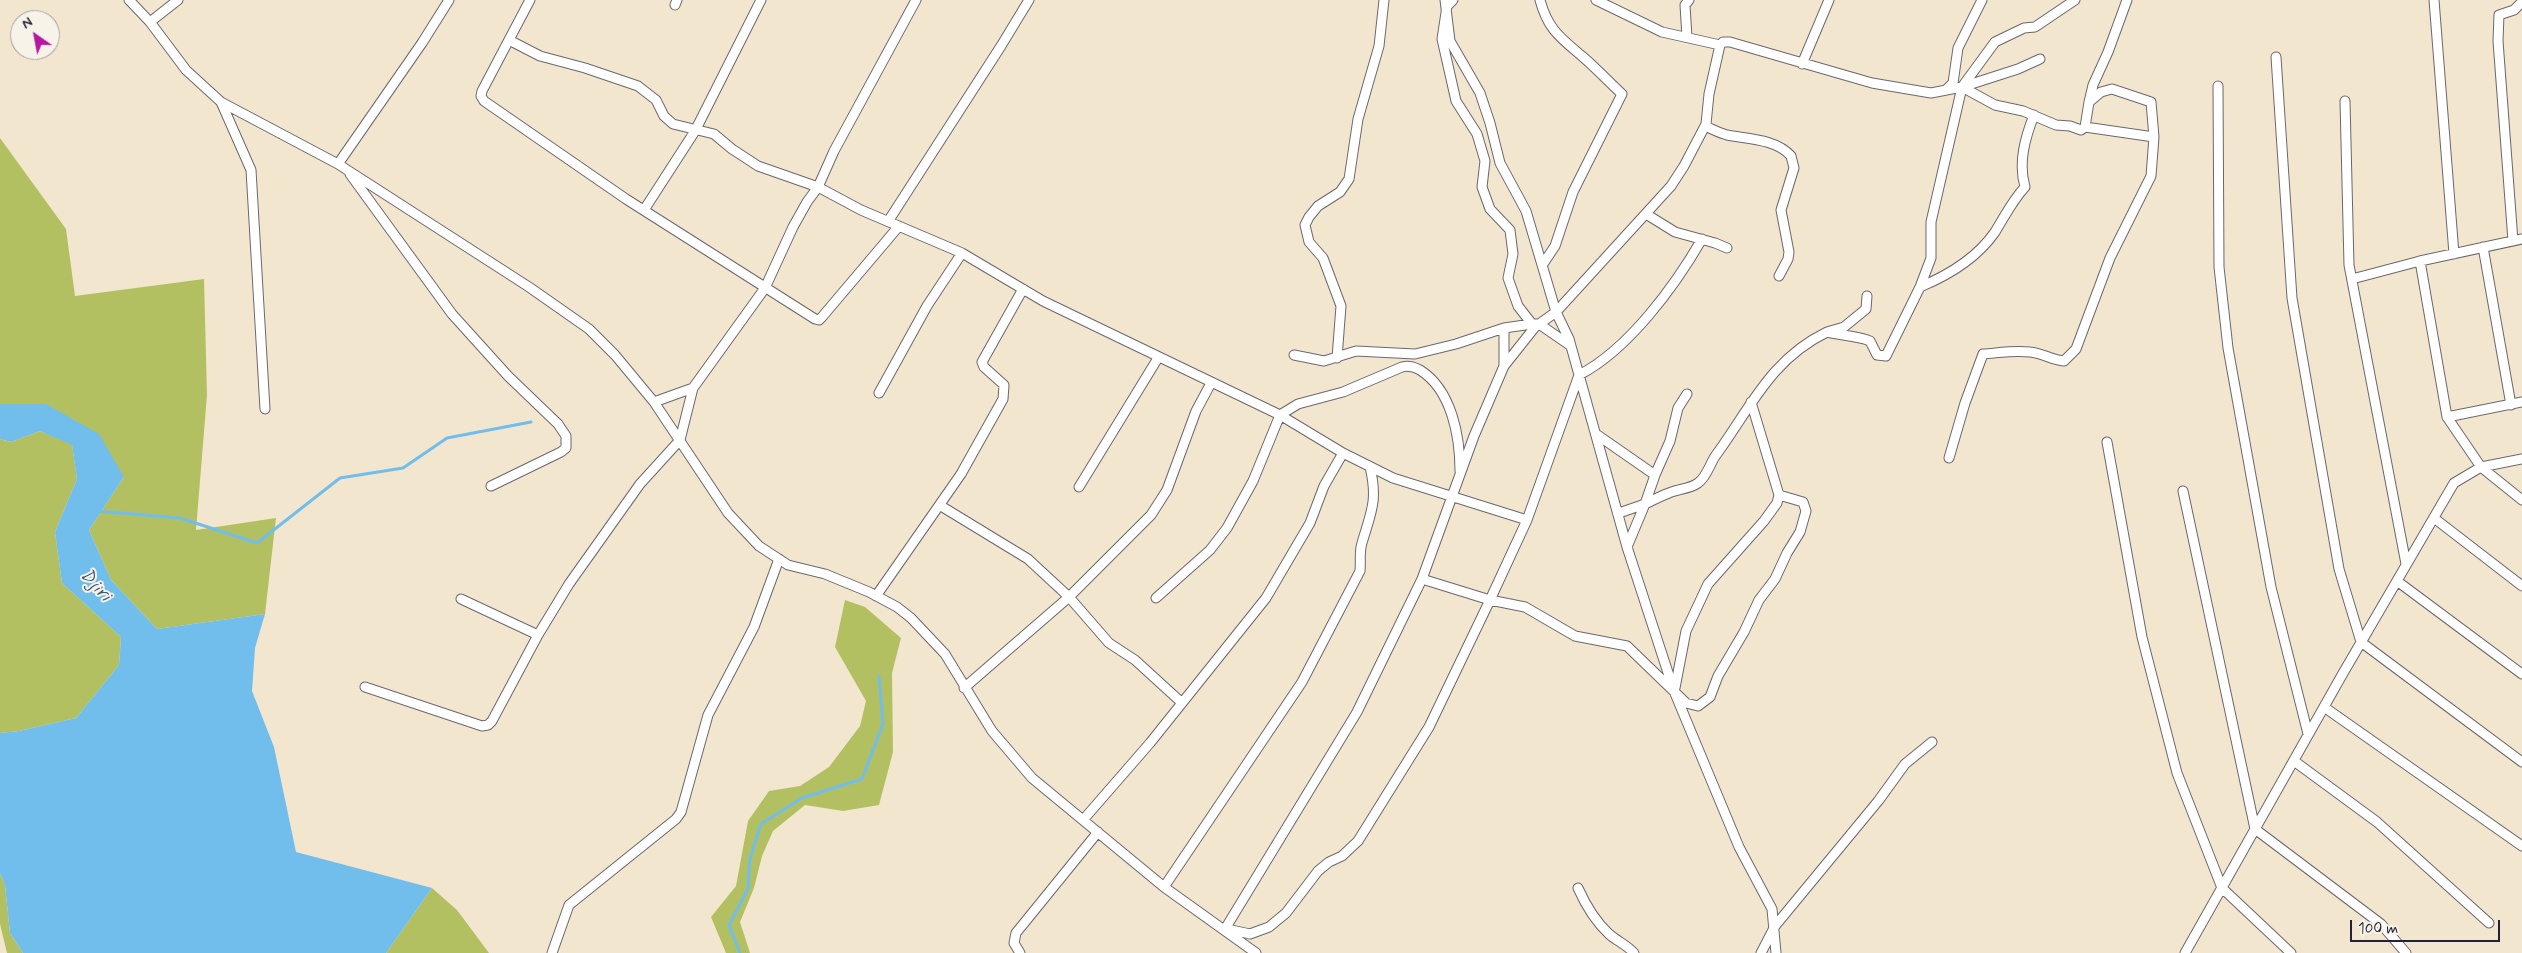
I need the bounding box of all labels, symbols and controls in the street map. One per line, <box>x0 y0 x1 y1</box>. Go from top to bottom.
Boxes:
north arrow <box>10 10 60 60</box>
text: N <box>19 13 36 33</box>
water label: Djiri <box>75 565 115 607</box>
scale bar <box>2352 910 2502 942</box>
text: 100 m <box>2358 919 2398 939</box>

